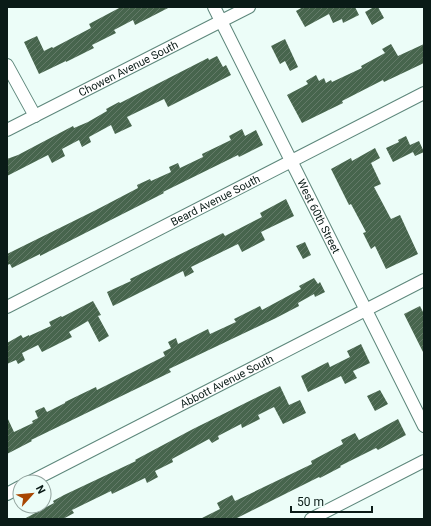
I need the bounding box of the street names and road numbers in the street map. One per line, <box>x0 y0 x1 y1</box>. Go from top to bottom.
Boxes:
street label: Chowen Avenue South <box>76 38 180 99</box>
street label: Beard Avenue South <box>168 172 262 228</box>
street label: West 60th Street <box>295 177 343 256</box>
street label: Abbott Avenue South <box>178 352 276 410</box>

